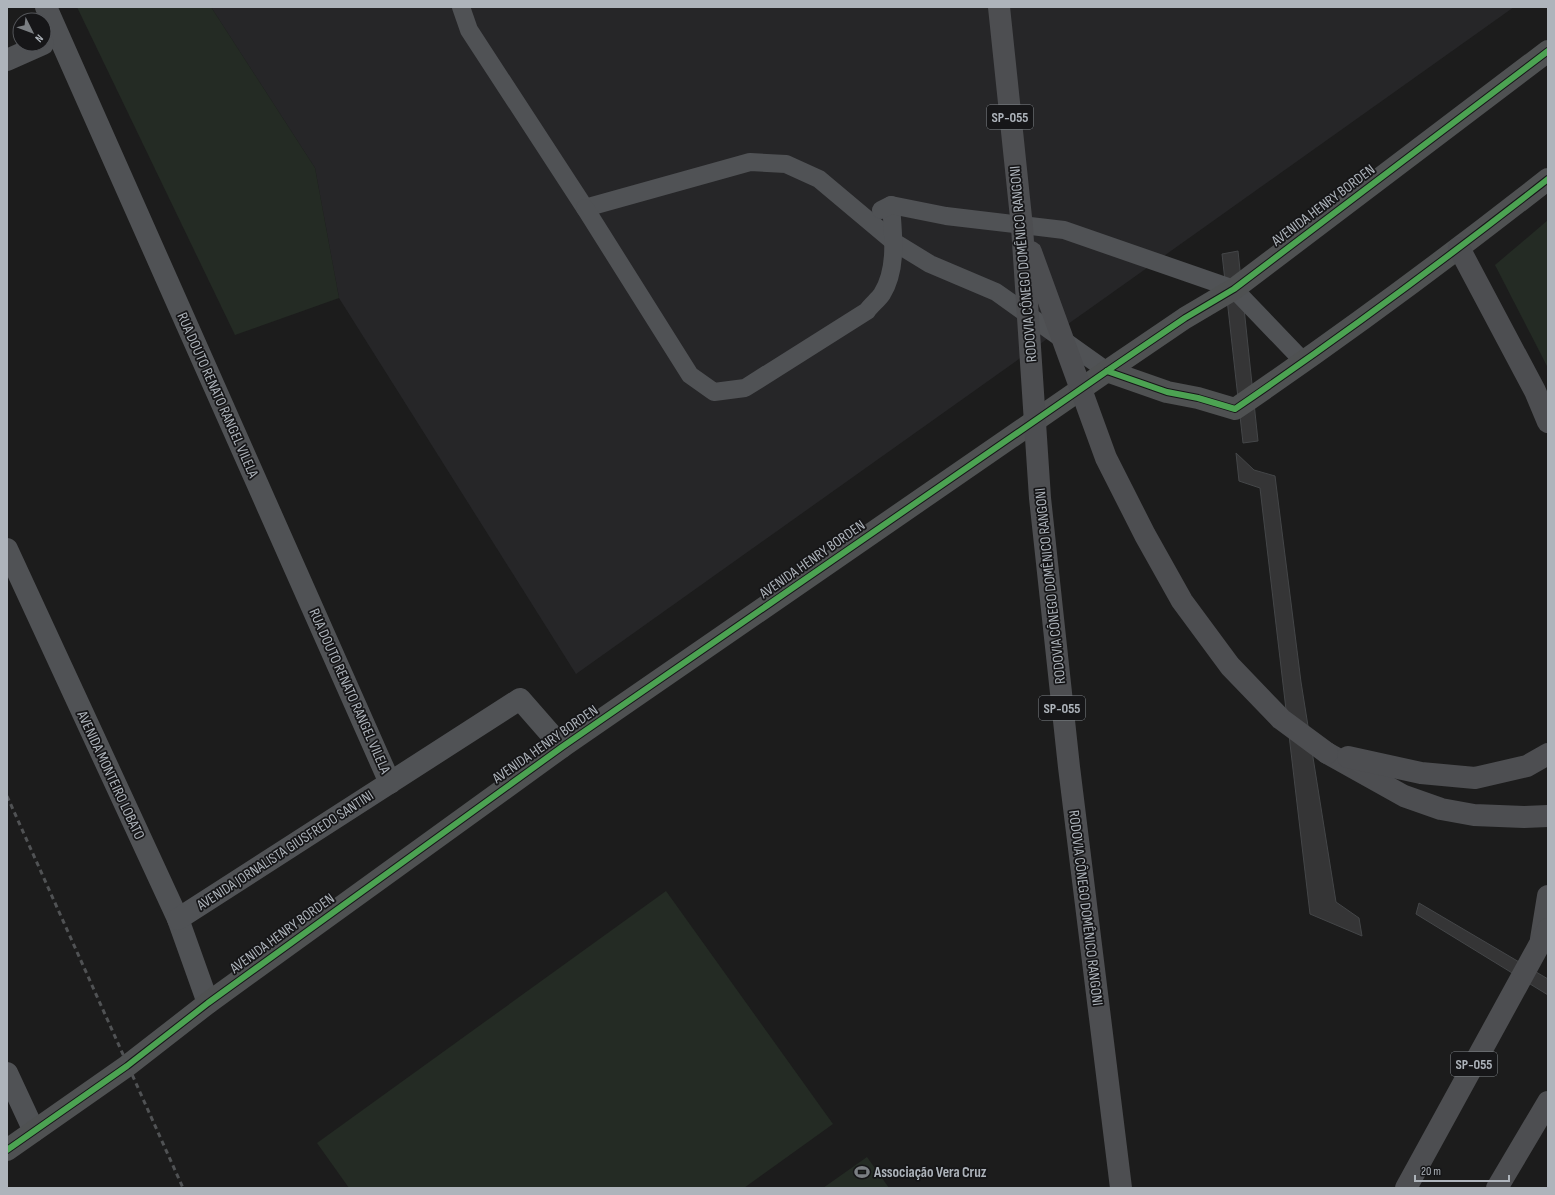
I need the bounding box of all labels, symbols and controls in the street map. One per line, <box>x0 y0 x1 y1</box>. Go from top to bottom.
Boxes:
north arrow <box>12 12 52 52</box>
text: N <box>32 32 46 45</box>
road number: SP-055 <box>987 105 1033 129</box>
street label: AVENIDA HENRY BORDEN <box>1267 160 1379 251</box>
street label: RODOVIA CÔNEGO DOMÊNICO RANGONI <box>1005 165 1042 363</box>
street label: RUA DOUTO RENATO RANGEL VILELA <box>172 310 263 481</box>
street label: RODOVIA CÔNEGO DOMÊNICO RANGONI <box>1031 487 1070 685</box>
street label: AVENIDA HENRY BORDEN <box>755 516 869 604</box>
street label: RUA DOUTO RENATO RANGEL VILELA <box>304 606 395 777</box>
road number: SP-055 <box>1039 696 1085 720</box>
street label: AVENIDA HENRY BORDEN <box>488 701 602 789</box>
street label: AVENIDA MONTEIRO LOBATO <box>72 707 149 843</box>
street label: AVENIDA JORNALISTA GIUSFREDO SANTINI <box>192 786 377 915</box>
street label: RODOVIA CÔNEGO DOMÊNICO RANGONI <box>1064 809 1107 1007</box>
street label: AVENIDA HENRY BORDEN <box>225 889 338 978</box>
road number: SP-055 <box>1451 1052 1497 1076</box>
scale bar <box>1415 1157 1509 1183</box>
sports icon: Associação Vera Cruz <box>853 1163 871 1181</box>
place label: Associação Vera Cruz <box>873 1163 987 1182</box>
text: 20 m <box>1421 1164 1441 1179</box>

